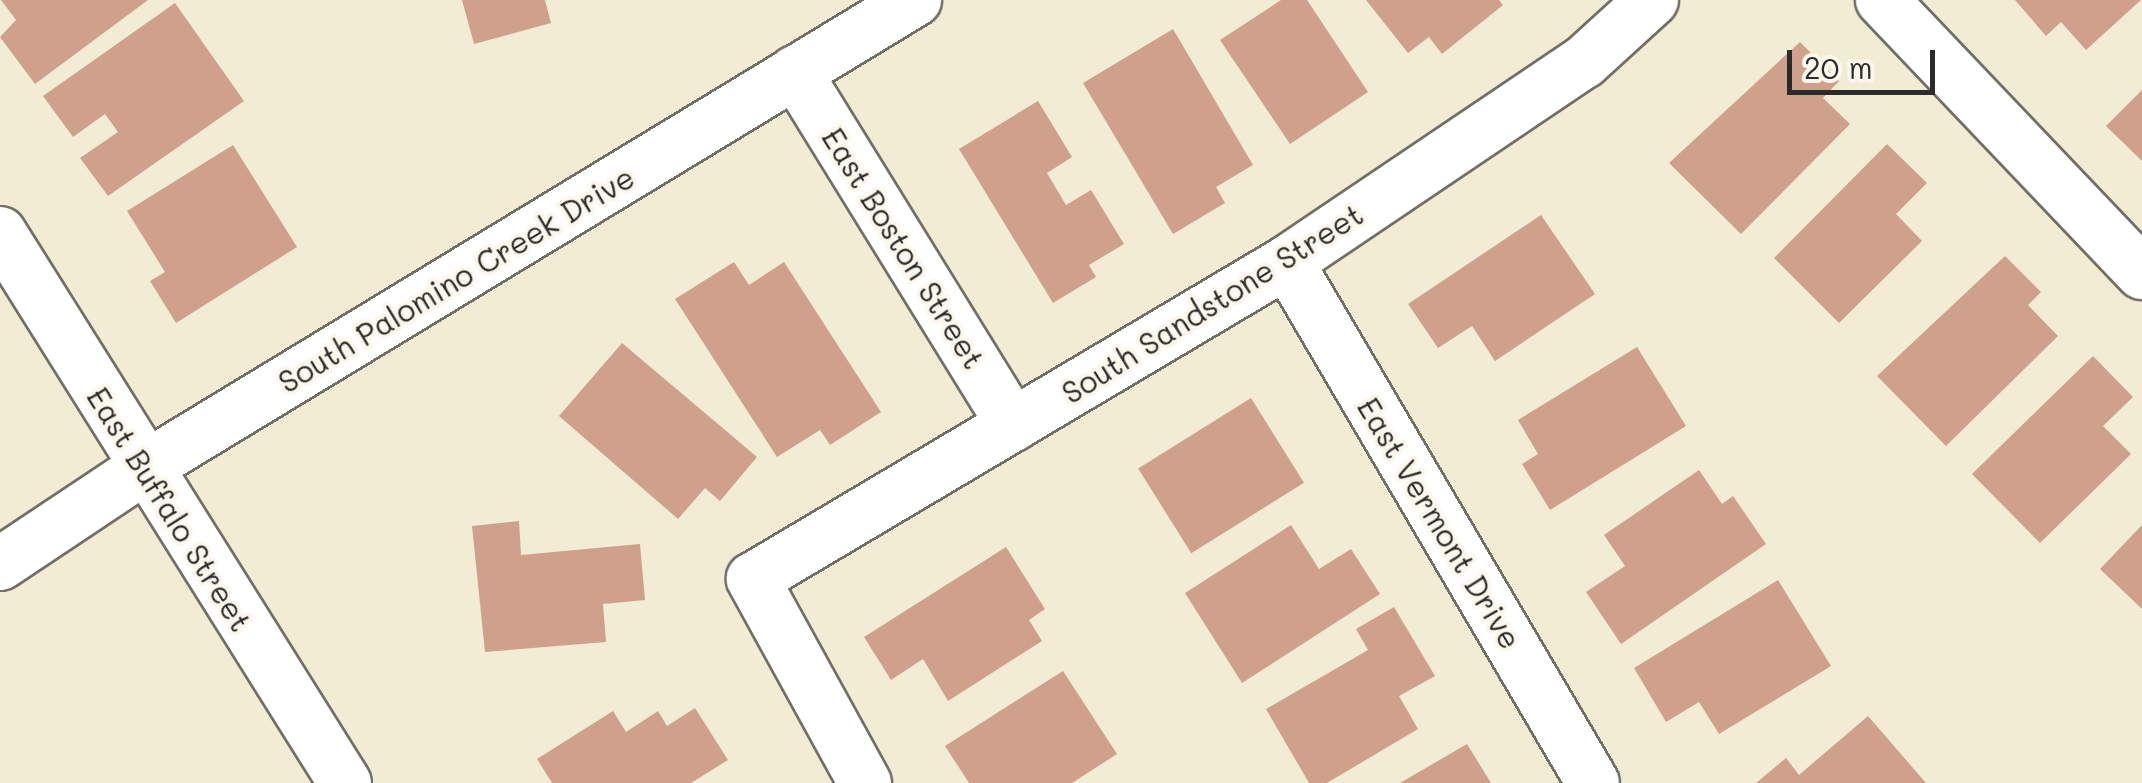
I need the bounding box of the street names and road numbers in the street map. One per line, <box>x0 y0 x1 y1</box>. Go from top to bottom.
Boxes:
street label: East Boston Street <box>815 121 993 375</box>
street label: South Palomino Creek Drive <box>272 158 640 400</box>
street label: South Sandstone Street <box>1055 196 1369 410</box>
street label: East Buffalo Street <box>80 380 260 638</box>
street label: East Vermont Drive <box>1351 391 1529 655</box>

